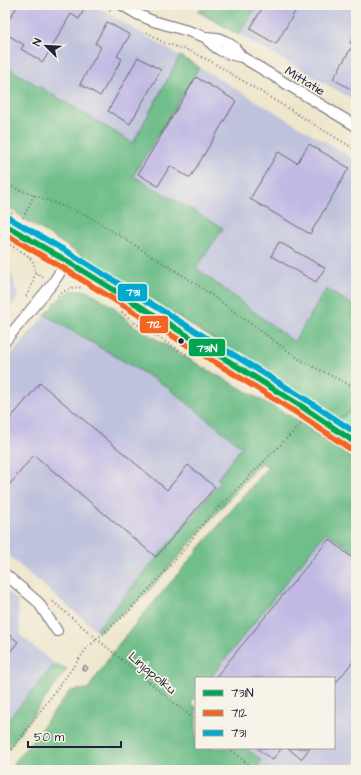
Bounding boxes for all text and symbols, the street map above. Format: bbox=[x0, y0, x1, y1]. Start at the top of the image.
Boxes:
north arrow bbox=[26, 26, 66, 66]
text: N bbox=[29, 36, 46, 48]
street label: Mittatie bbox=[281, 62, 329, 100]
line badge: 731 bbox=[117, 283, 148, 302]
text: 731 bbox=[125, 285, 140, 300]
line badge: 712 bbox=[139, 315, 169, 334]
text: 712 bbox=[146, 317, 162, 332]
unlabelled marker bbox=[176, 336, 186, 346]
line badge: 731N bbox=[188, 338, 226, 357]
text: 731N bbox=[196, 341, 217, 356]
street label: Linjapolku bbox=[124, 648, 180, 699]
legend bbox=[195, 677, 335, 749]
text: 731N bbox=[231, 685, 254, 702]
text: 712 bbox=[231, 705, 247, 722]
scale bar bbox=[28, 723, 121, 749]
text: 731 bbox=[231, 725, 246, 742]
text: 50 m bbox=[34, 729, 65, 746]

